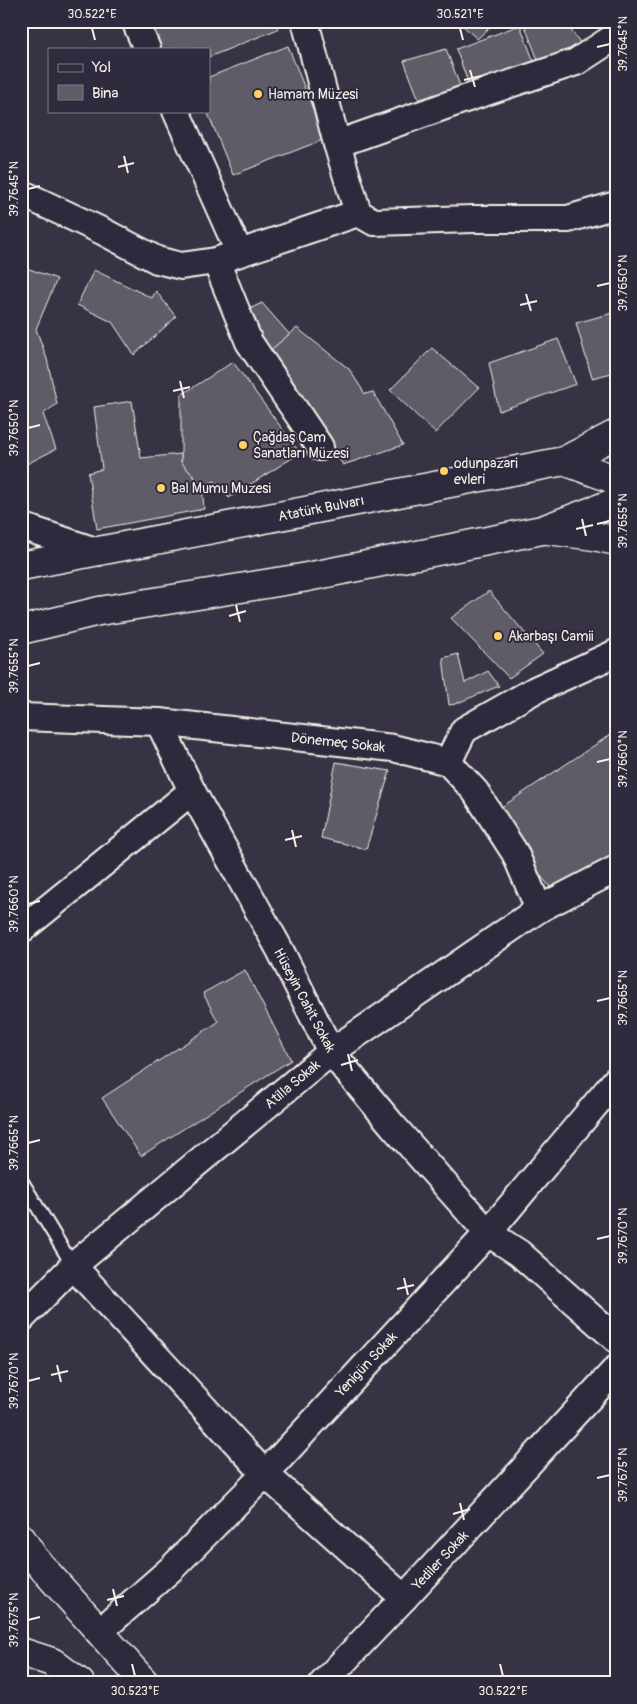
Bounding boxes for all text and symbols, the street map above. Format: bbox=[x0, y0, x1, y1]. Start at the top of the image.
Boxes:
text: 30.522°E bbox=[68, 7, 116, 22]
text: 30.521°E bbox=[437, 7, 483, 22]
text: 39.7645°N bbox=[616, 16, 631, 72]
legend bbox=[48, 48, 210, 112]
text: Yol bbox=[91, 58, 111, 77]
text: Bina bbox=[92, 84, 119, 103]
place label: Hamam Müzesi bbox=[268, 86, 359, 103]
marker: Hamam Müzesi bbox=[252, 88, 264, 100]
text: 39.7645°N bbox=[7, 161, 22, 217]
text: 39.7650°N bbox=[616, 255, 631, 311]
text: 39.7650°N bbox=[7, 400, 22, 456]
place label: Çağdaş Cam Sanatları Müzesi bbox=[253, 429, 349, 462]
marker: Çağdaş Cam Sanatları Müzesi bbox=[237, 439, 249, 451]
place label: odunpazari evleri bbox=[454, 455, 518, 488]
marker: odunpazari evleri bbox=[438, 465, 450, 477]
place label: Bal Mumu Muzesi bbox=[171, 480, 272, 497]
marker: Bal Mumu Muzesi bbox=[155, 482, 167, 494]
street label: Atatürk Bulvarı bbox=[277, 492, 366, 525]
text: 39.7655°N bbox=[616, 493, 631, 549]
place label: Akarbaşı Camii bbox=[508, 628, 594, 645]
marker: Akarbaşı Camii bbox=[492, 630, 504, 642]
text: 39.7655°N bbox=[7, 638, 22, 694]
street label: Dönemeç Sokak bbox=[290, 729, 386, 756]
text: 39.7660°N bbox=[616, 730, 631, 788]
text: 39.7660°N bbox=[7, 875, 22, 933]
street label: Hüseyin Cahit Sokak bbox=[270, 945, 339, 1055]
text: 39.7665°N bbox=[616, 970, 631, 1026]
street label: Atilla Sokak bbox=[261, 1056, 324, 1113]
text: 39.7665°N bbox=[7, 1115, 22, 1171]
text: 39.7670°N bbox=[616, 1208, 631, 1264]
street label: Yenigün Sokak bbox=[331, 1328, 401, 1401]
text: 39.7670°N bbox=[7, 1353, 22, 1409]
text: 39.7675°N bbox=[616, 1448, 631, 1502]
street label: Yediler Sokak bbox=[408, 1527, 472, 1594]
text: 39.7675°N bbox=[7, 1593, 22, 1647]
text: 30.523°E bbox=[111, 1684, 159, 1699]
text: 30.522°E bbox=[479, 1684, 527, 1699]

